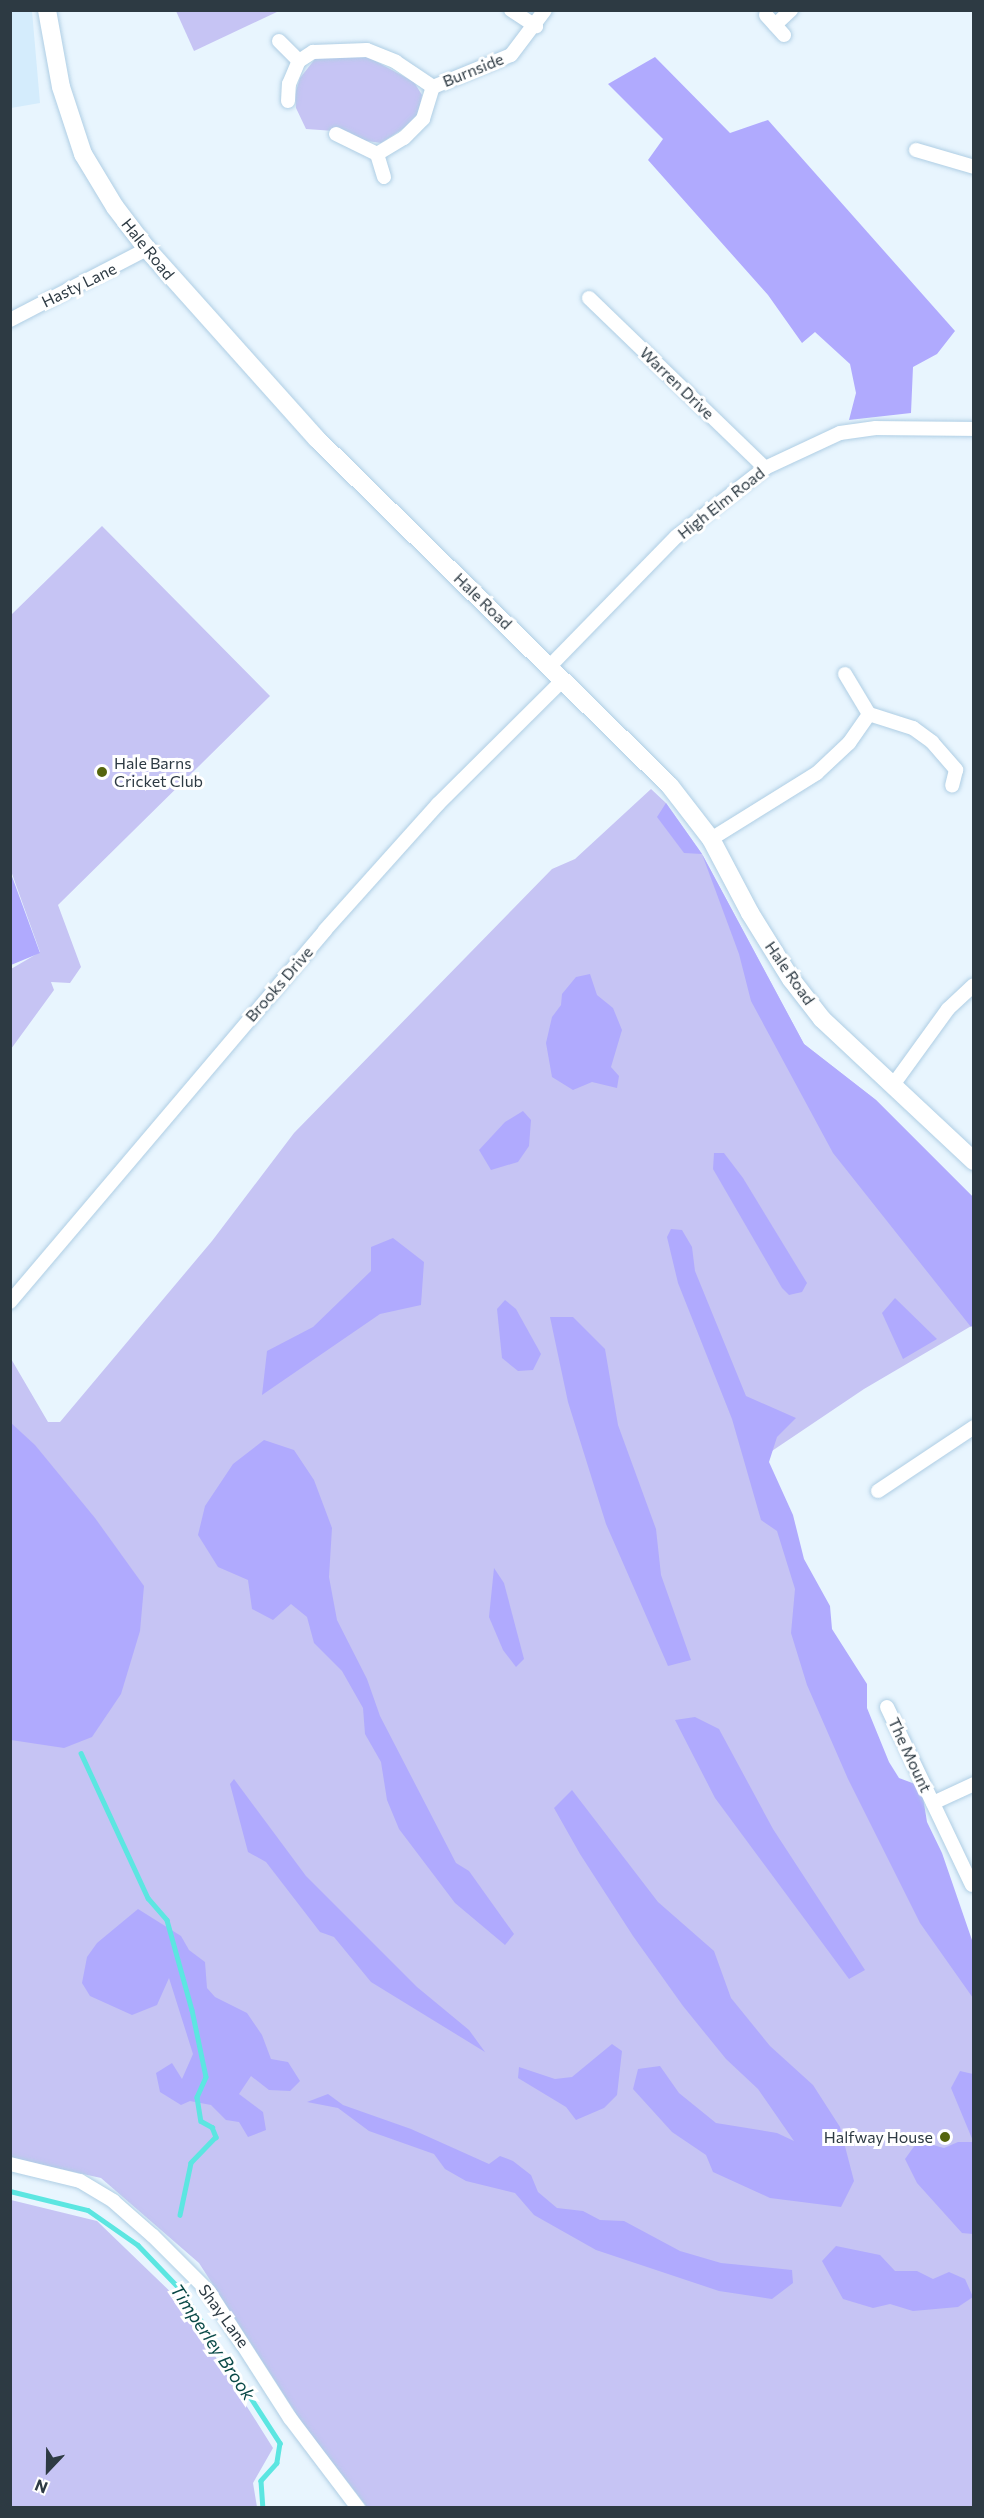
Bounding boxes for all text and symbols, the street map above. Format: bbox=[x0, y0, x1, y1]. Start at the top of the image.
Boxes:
street label: Burnside bbox=[440, 49, 506, 91]
street label: Hale Road bbox=[117, 214, 179, 284]
street label: Hasty Lane bbox=[39, 259, 119, 311]
street label: Warren Drive bbox=[636, 343, 718, 423]
street label: High Elm Road bbox=[674, 463, 768, 543]
street label: Hale Road bbox=[450, 569, 516, 633]
place label: Hale Barns Cricket Club bbox=[114, 753, 203, 791]
marker: Hale Barns Cricket Club bbox=[95, 765, 109, 779]
street label: Hale Road bbox=[761, 937, 819, 1009]
street label: Brooks Drive bbox=[241, 943, 317, 1025]
street label: The Mount bbox=[884, 1714, 936, 1796]
place label: Halfway House bbox=[824, 2127, 933, 2147]
marker: Halfway House bbox=[938, 2130, 952, 2144]
water label: Timperley Brook bbox=[166, 2280, 260, 2404]
street label: Shay Lane bbox=[195, 2281, 253, 2351]
north arrow bbox=[18, 2440, 78, 2500]
text: N bbox=[32, 2476, 50, 2498]

